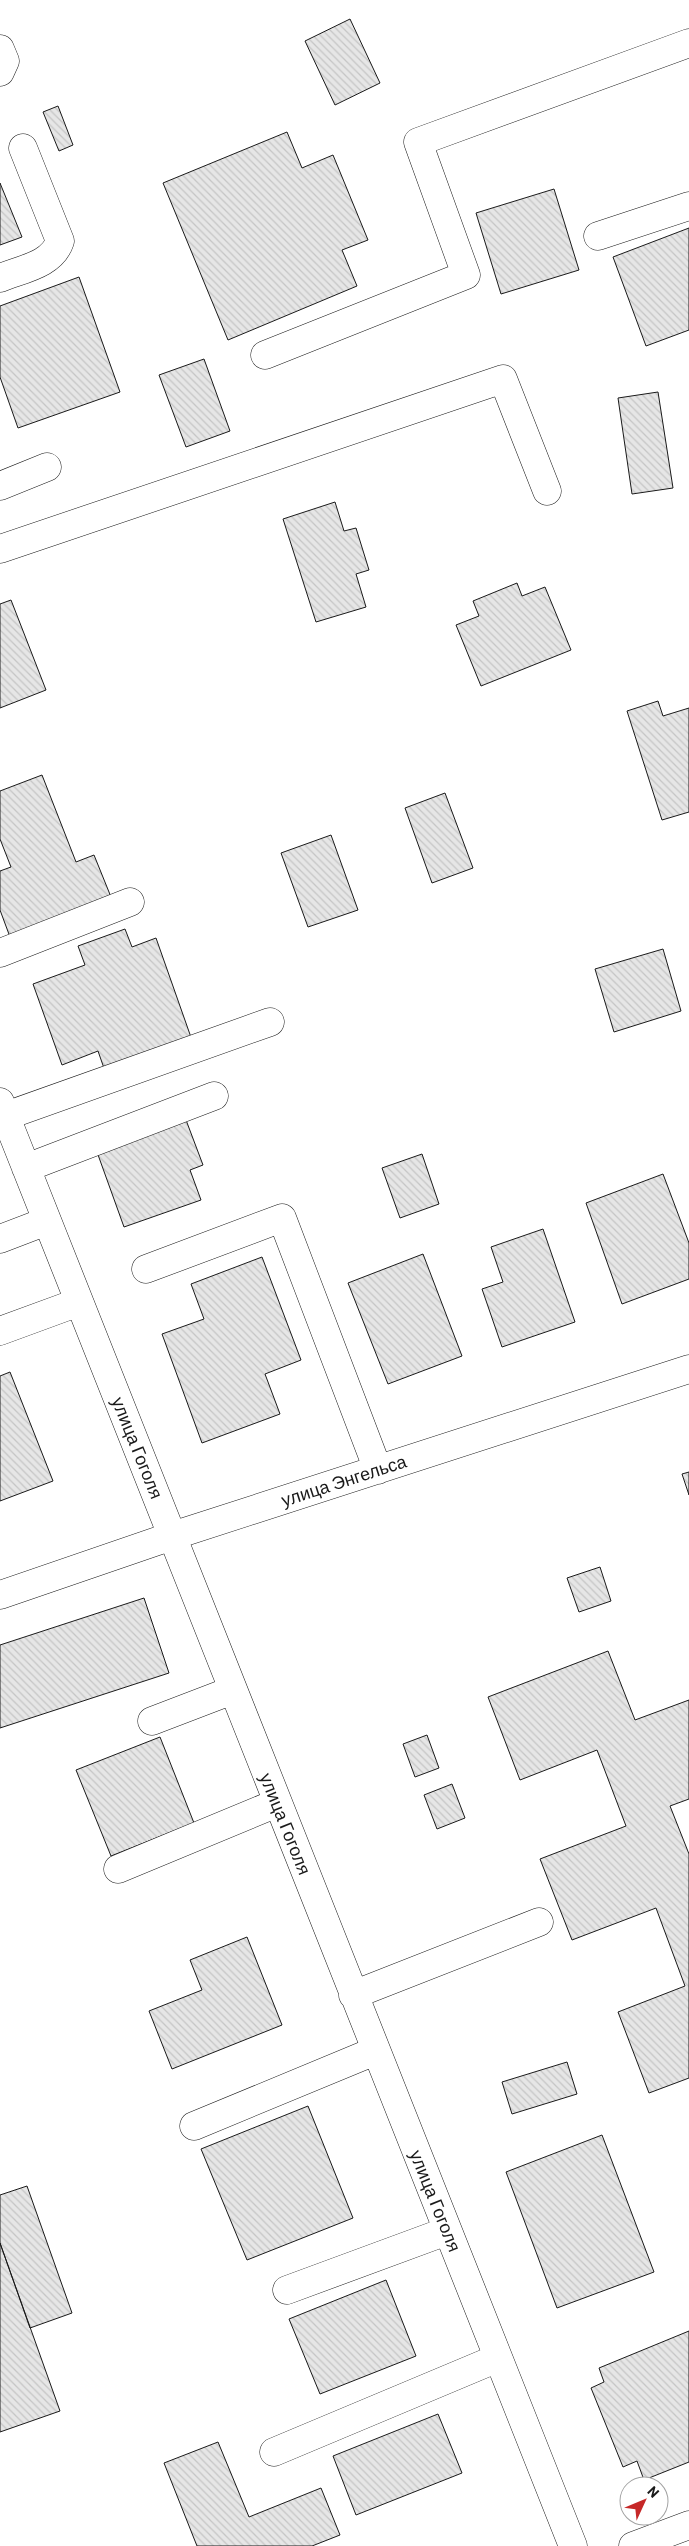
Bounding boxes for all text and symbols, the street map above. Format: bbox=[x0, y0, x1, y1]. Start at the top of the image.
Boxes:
street label: улица Гоголя bbox=[108, 1394, 168, 1502]
street label: улица Энгельса bbox=[278, 1449, 410, 1511]
street label: улица Гоголя bbox=[256, 1770, 316, 1878]
street label: улица Гоголя bbox=[406, 2147, 466, 2255]
north arrow bbox=[619, 2476, 669, 2526]
text: N bbox=[644, 2482, 663, 2501]

